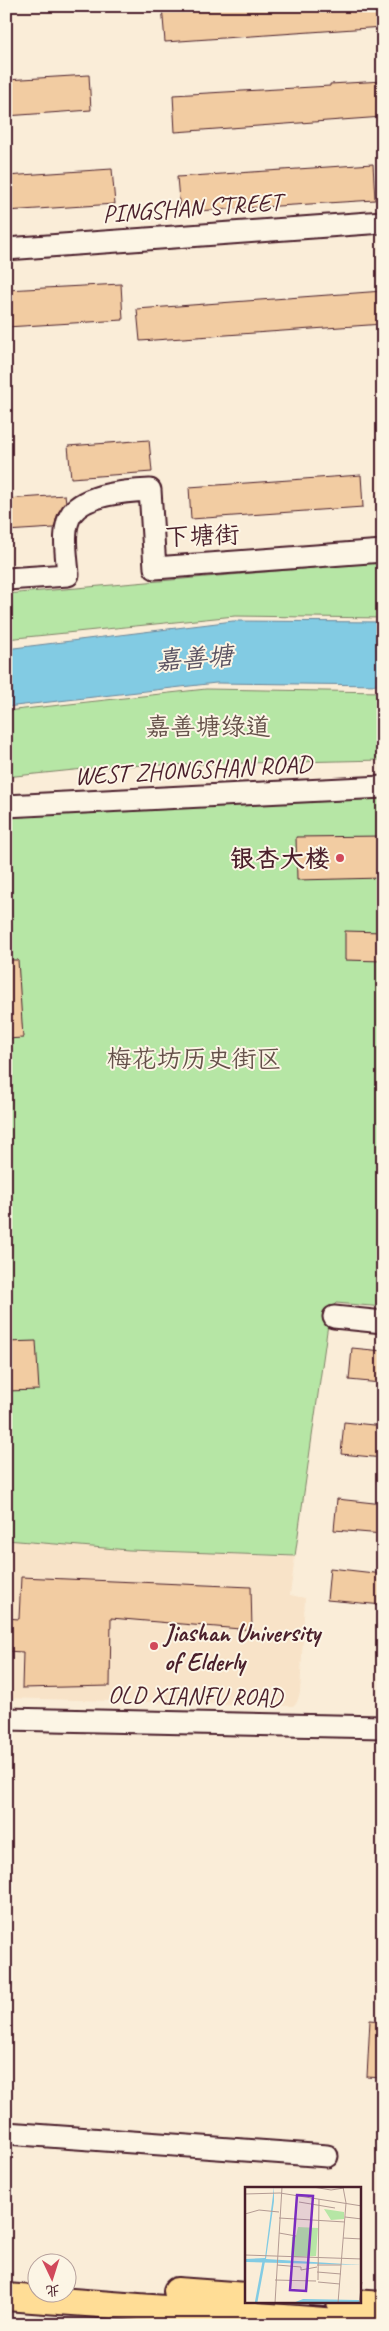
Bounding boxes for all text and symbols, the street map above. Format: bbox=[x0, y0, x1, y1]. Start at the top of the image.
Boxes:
street label: PINGSHAN STREET bbox=[101, 185, 288, 230]
street label: 下塘街 bbox=[164, 519, 240, 553]
water label: 嘉善塘 bbox=[154, 639, 237, 678]
park label: 嘉善塘绿道 bbox=[145, 711, 271, 743]
street label: WEST ZHONGSHAN ROAD bbox=[74, 748, 315, 792]
place label: 银杏大楼 bbox=[230, 843, 330, 875]
marker: 银杏大楼 bbox=[334, 852, 346, 864]
park label: 梅花坊历史街区 bbox=[106, 1043, 282, 1075]
place label: Jiashan University of Elderly bbox=[162, 1617, 323, 1678]
marker: Jiashan University of Elderly bbox=[148, 1640, 160, 1652]
street label: OLD XIANFU ROAD bbox=[108, 1678, 285, 1714]
inset map bbox=[245, 2187, 362, 2304]
north arrow bbox=[28, 2254, 78, 2304]
text: 北 bbox=[45, 2282, 60, 2299]

